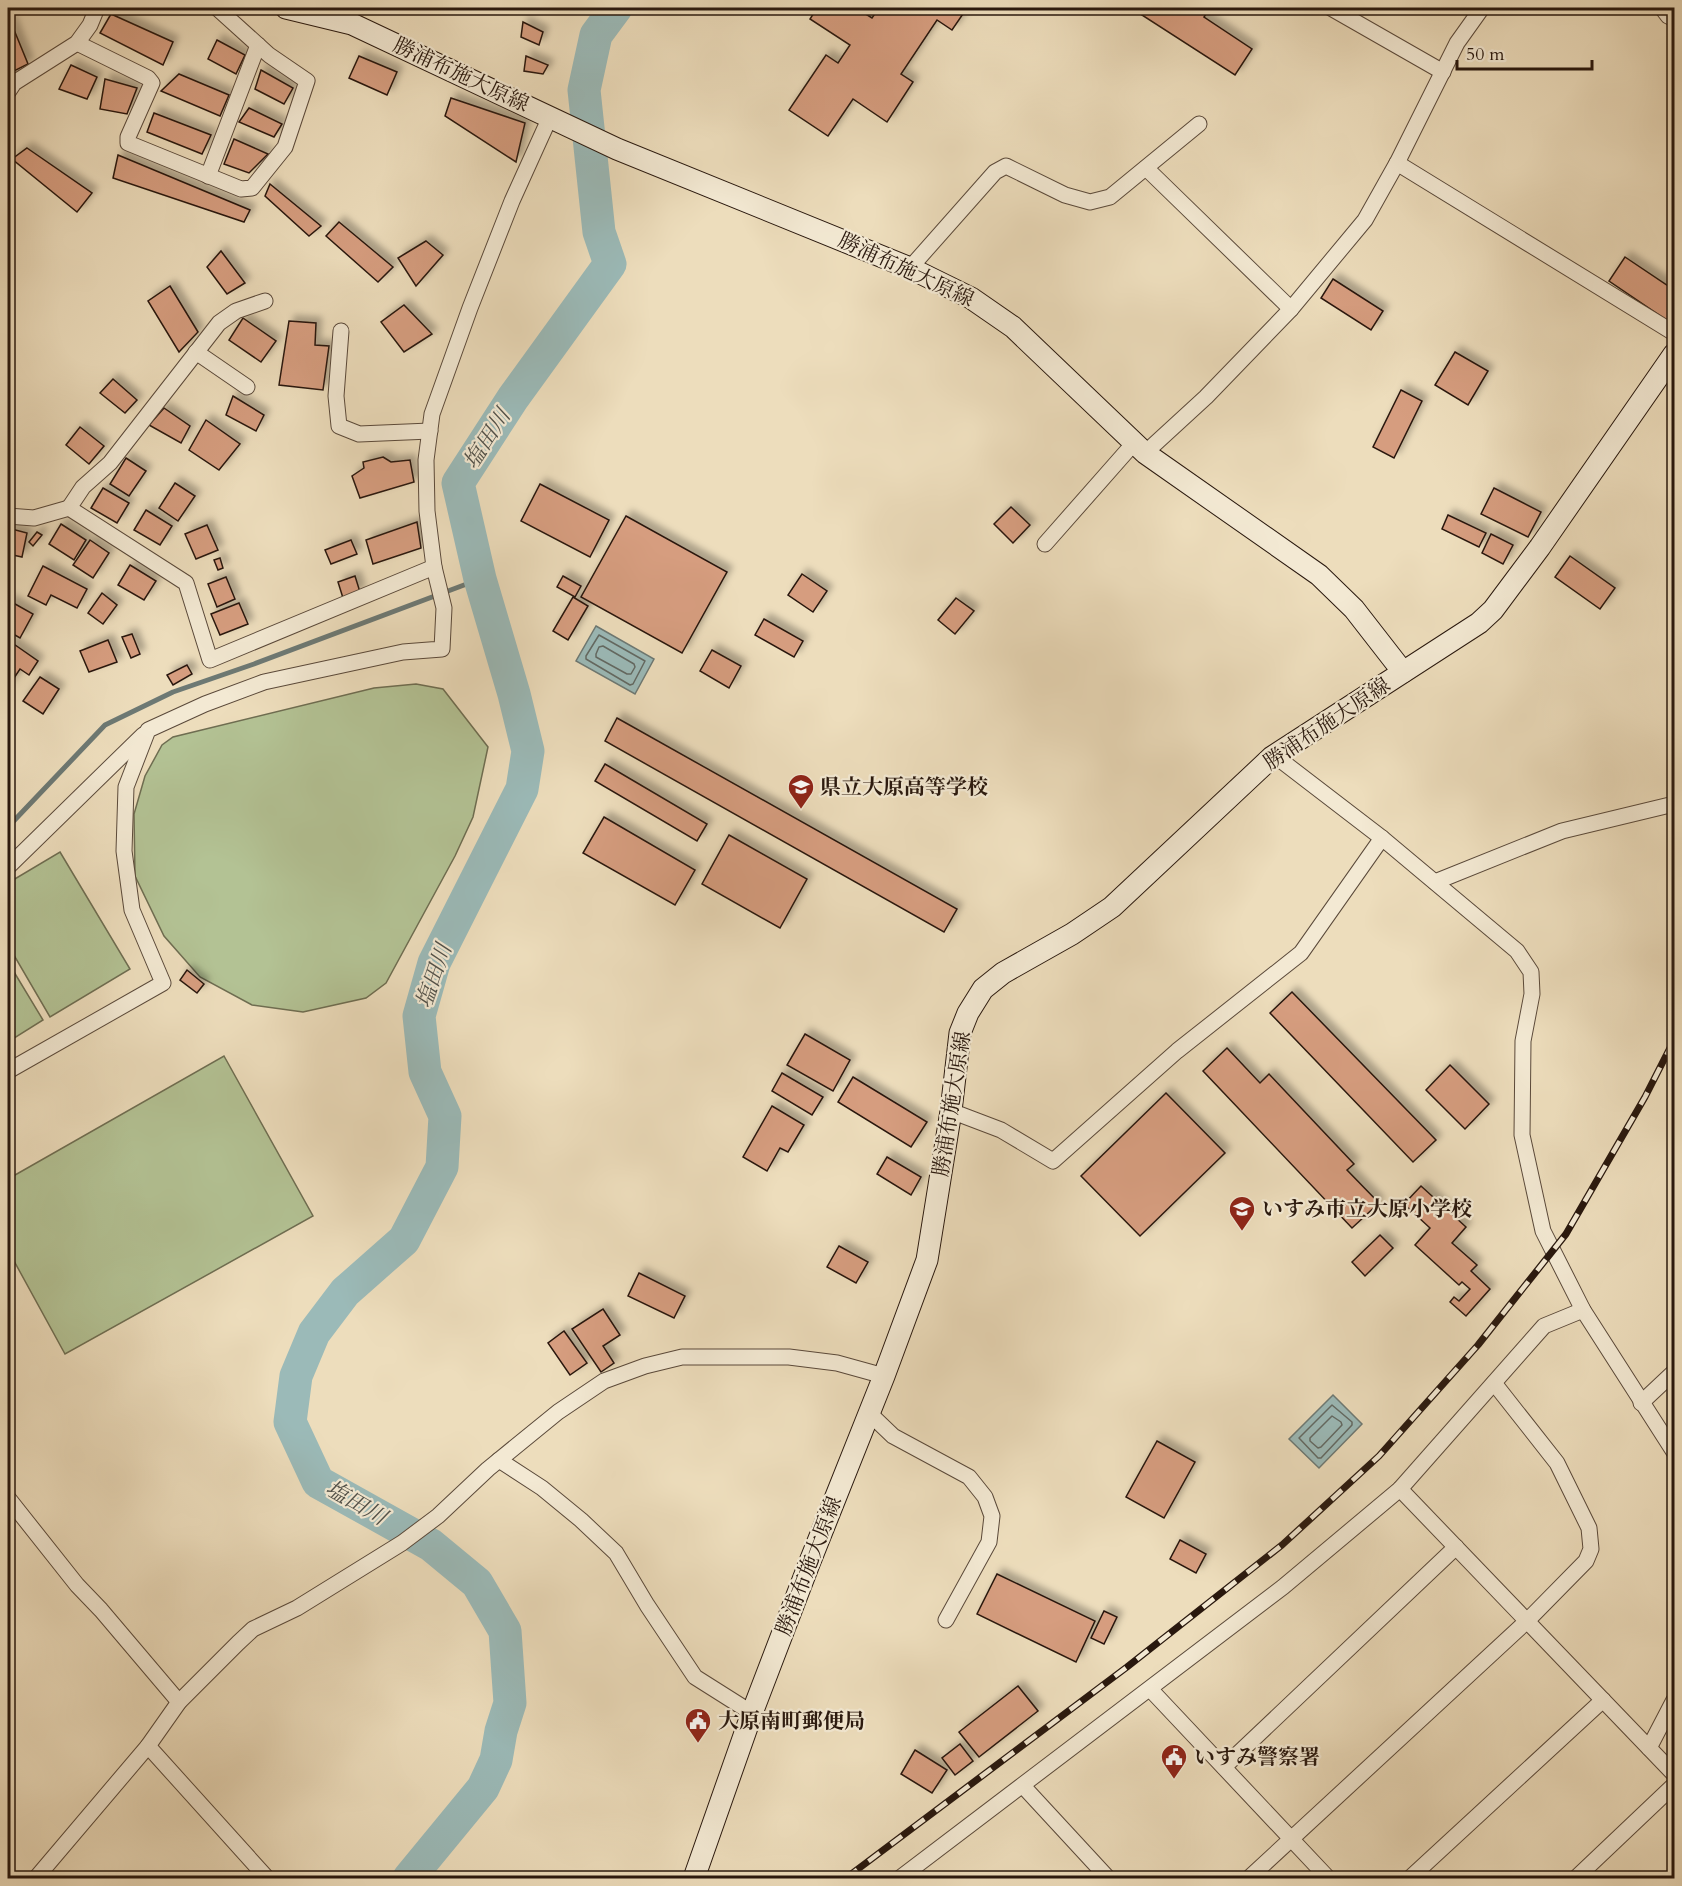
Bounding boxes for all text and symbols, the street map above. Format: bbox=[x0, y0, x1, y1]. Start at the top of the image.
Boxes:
street label: 勝浦布施大原線 bbox=[388, 31, 534, 119]
scale bar bbox=[1457, 33, 1592, 71]
text: 50 m bbox=[1466, 42, 1505, 67]
street label: 勝浦布施大原線 bbox=[833, 226, 979, 314]
water label: 塩田川 bbox=[456, 401, 519, 475]
street label: 勝浦布施大原線 bbox=[1258, 671, 1396, 777]
school or university icon: 県立大原高等学校 bbox=[786, 772, 816, 810]
place label: 県立大原高等学校 bbox=[820, 773, 988, 802]
water label: 塩田川 bbox=[409, 938, 460, 1012]
street label: 勝浦布施大原線 bbox=[926, 1029, 978, 1179]
school or university icon: いすみ市立大原小学校 bbox=[1227, 1194, 1257, 1232]
place label: いすみ市立大原小学校 bbox=[1262, 1195, 1472, 1224]
water label: 塩田川 bbox=[320, 1474, 394, 1533]
street label: 勝浦布施大原線 bbox=[769, 1492, 849, 1640]
public building icon: 大原南町郵便局 bbox=[683, 1706, 713, 1744]
place label: 大原南町郵便局 bbox=[718, 1707, 865, 1736]
public building icon: いすみ警察署 bbox=[1159, 1742, 1189, 1780]
place label: いすみ警察署 bbox=[1194, 1743, 1320, 1772]

